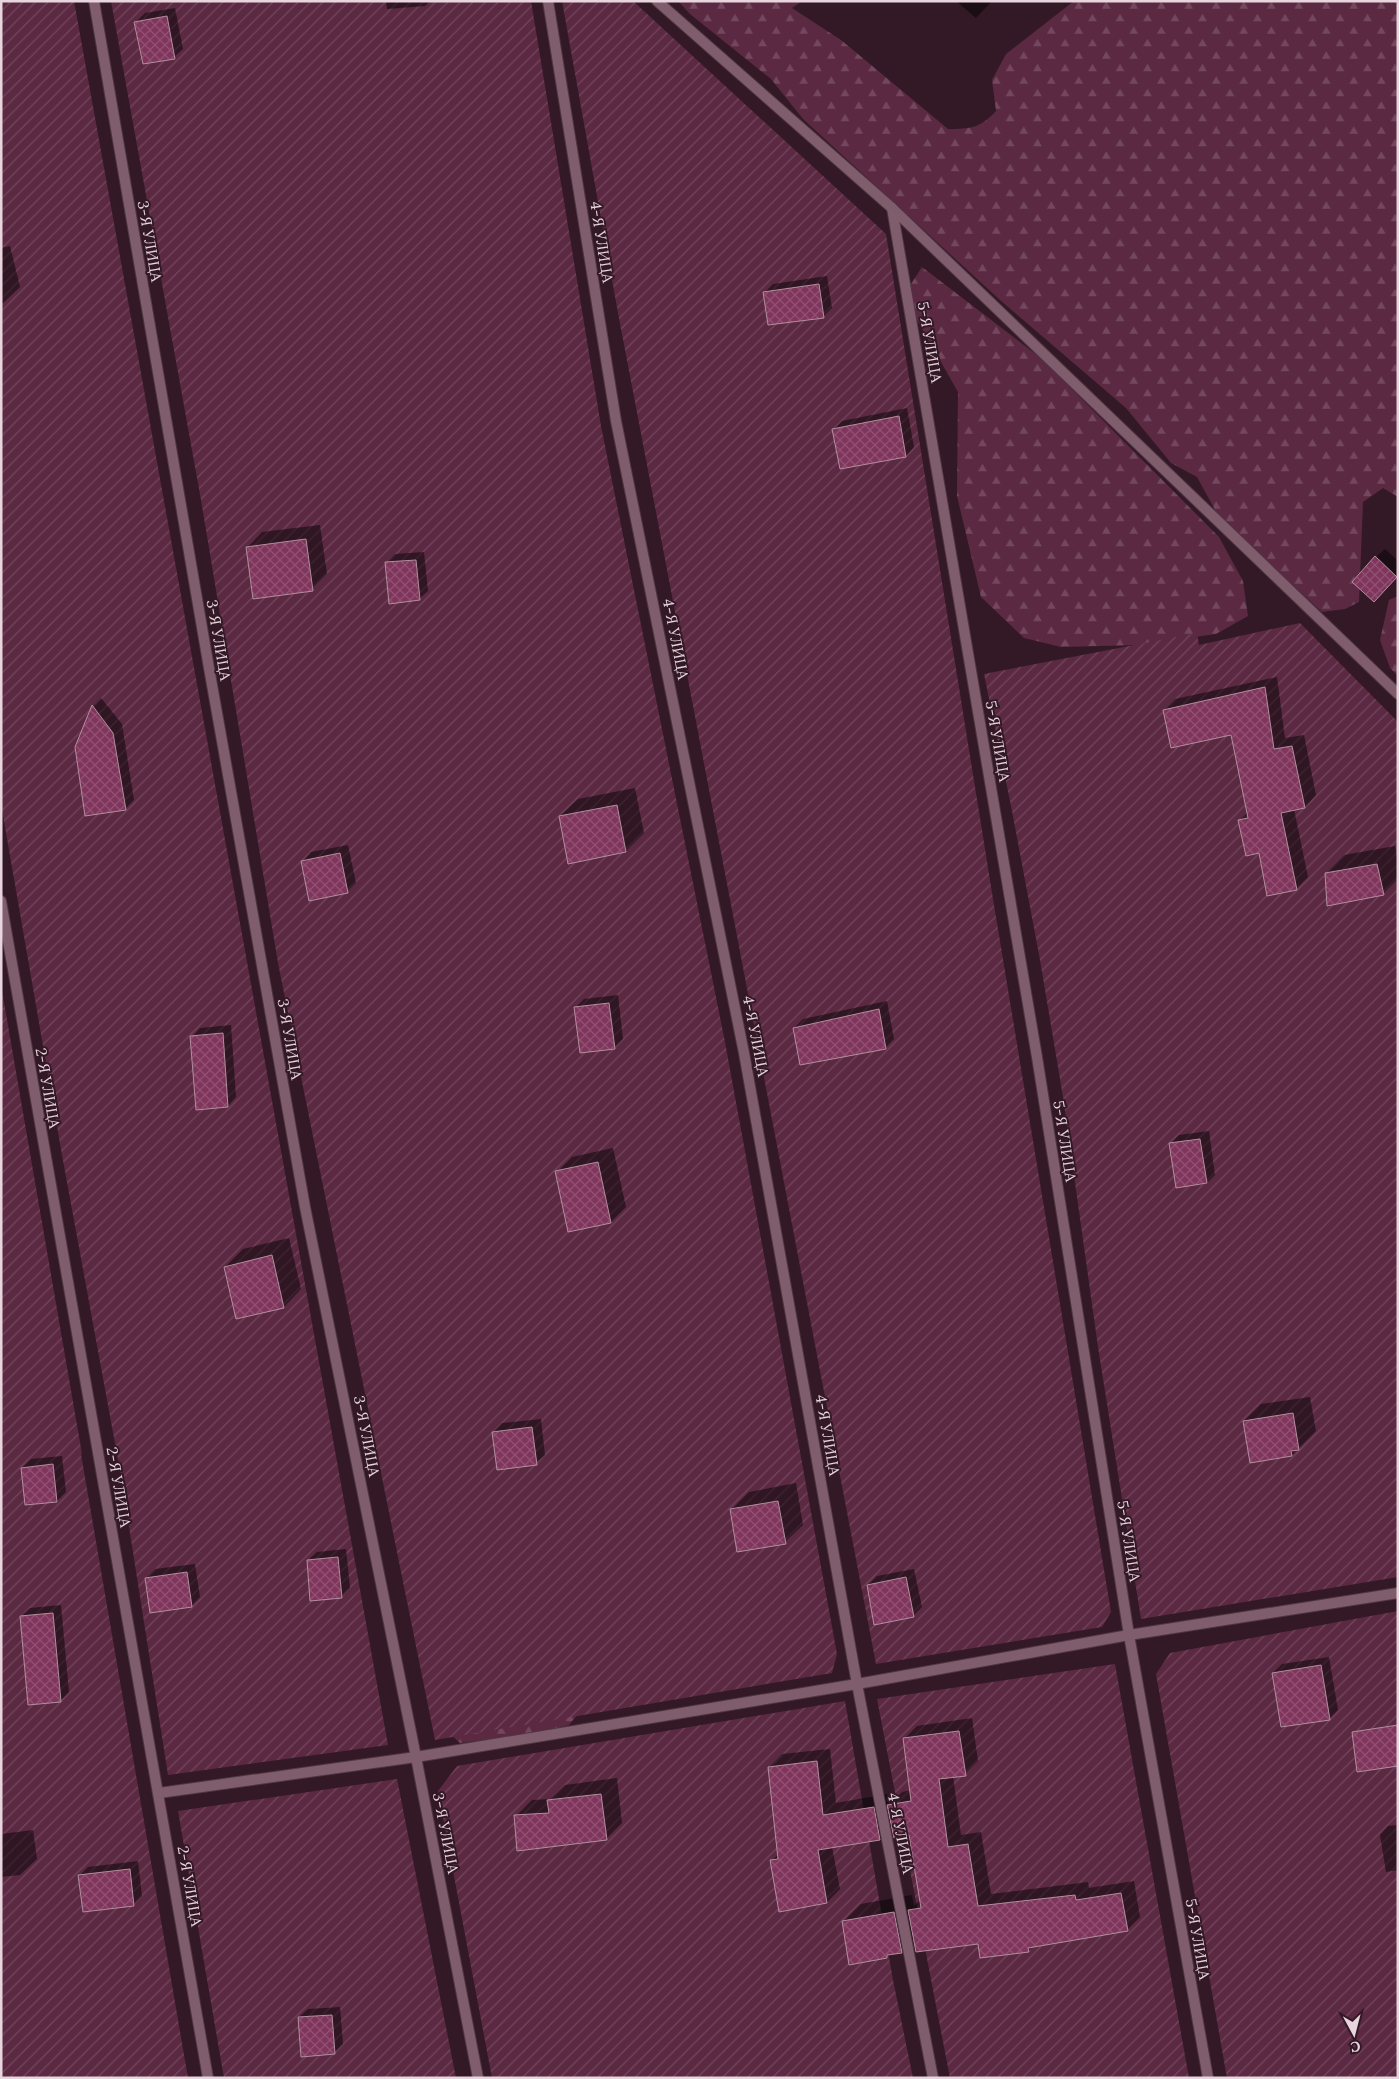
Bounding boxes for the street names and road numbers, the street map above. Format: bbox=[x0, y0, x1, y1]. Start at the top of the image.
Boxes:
street label: 3-Я УЛИЦА bbox=[134, 199, 167, 284]
street label: 4-Я УЛИЦА bbox=[586, 200, 618, 284]
street label: 5-Я УЛИЦА bbox=[914, 300, 947, 384]
street label: 4-Я УЛИЦА bbox=[659, 597, 693, 681]
street label: 3-Я УЛИЦА bbox=[203, 598, 236, 683]
street label: 5-Я УЛИЦА bbox=[982, 699, 1015, 783]
street label: 4-Я УЛИЦА bbox=[739, 994, 773, 1078]
street label: 3-Я УЛИЦА bbox=[274, 997, 307, 1082]
street label: 2-Я УЛИЦА bbox=[32, 1046, 65, 1130]
street label: 5-Я УЛИЦА bbox=[1049, 1099, 1081, 1183]
street label: 4-Я УЛИЦА bbox=[812, 1393, 845, 1477]
street label: 3-Я УЛИЦА bbox=[350, 1394, 384, 1479]
street label: 2-Я УЛИЦА bbox=[103, 1445, 136, 1529]
street label: 5-Я УЛИЦА bbox=[1113, 1499, 1145, 1583]
street label: 3-Я УЛИЦА bbox=[429, 1791, 463, 1876]
street label: 4-Я УЛИЦА bbox=[884, 1791, 918, 1875]
street label: 2-Я УЛИЦА bbox=[174, 1844, 207, 1928]
street label: 5-Я УЛИЦА bbox=[1182, 1897, 1215, 1981]

